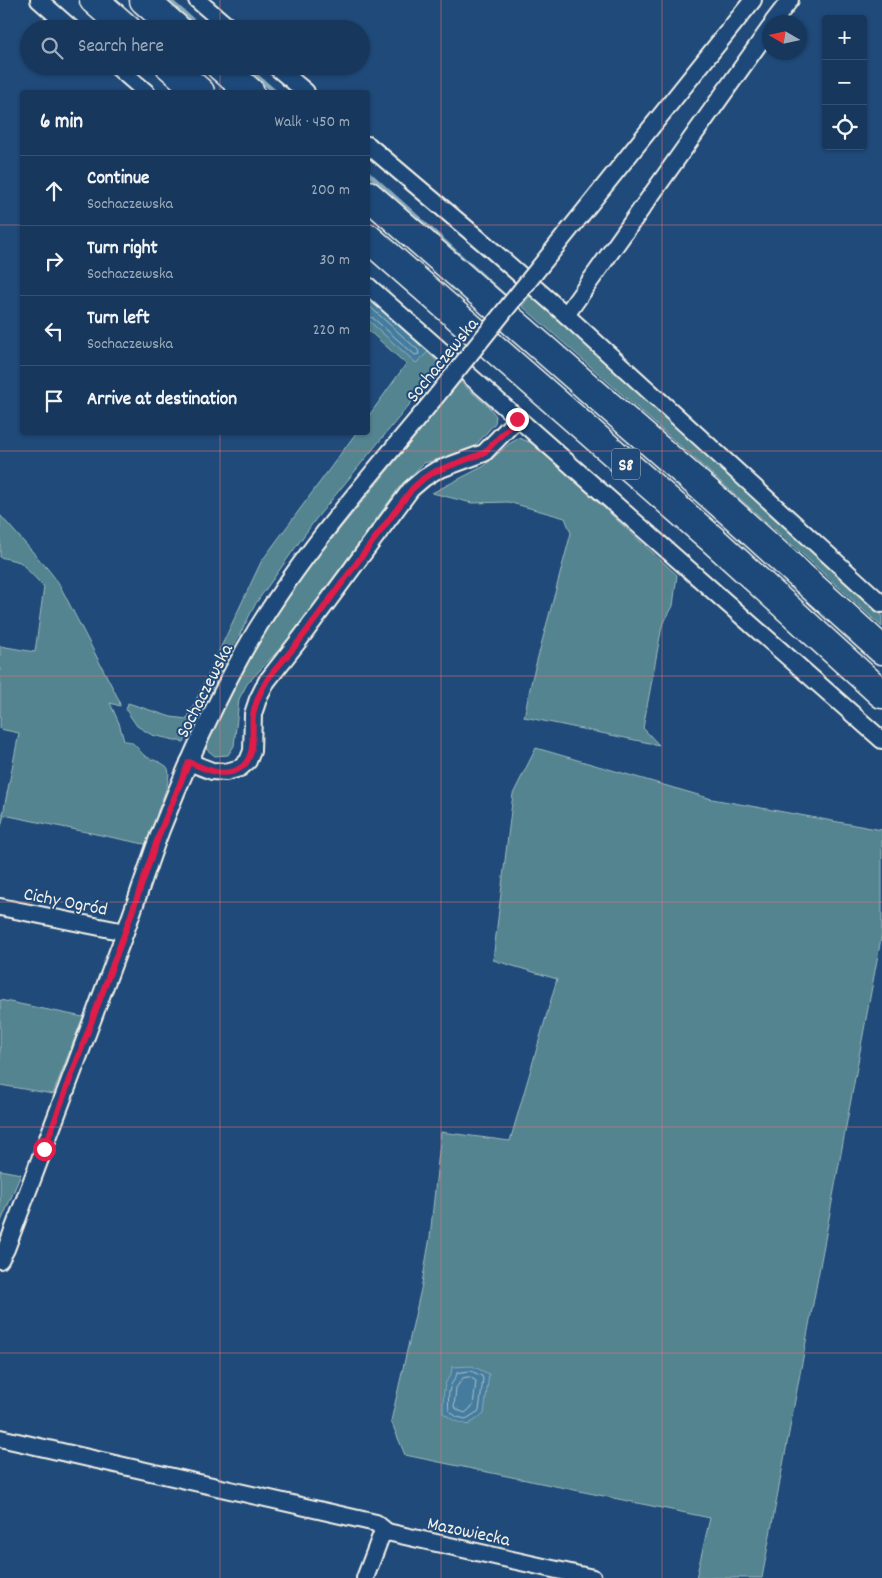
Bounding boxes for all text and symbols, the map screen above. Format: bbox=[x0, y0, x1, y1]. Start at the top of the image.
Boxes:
north arrow bbox=[762, 15, 807, 60]
map controls bbox=[822, 15, 867, 150]
button: + bbox=[822, 15, 867, 60]
search box bbox=[20, 20, 370, 75]
icon: search bbox=[38, 34, 66, 62]
text: Search here bbox=[78, 34, 164, 61]
button: − bbox=[822, 60, 867, 105]
button: locate bbox=[822, 105, 867, 150]
text: 6 min bbox=[40, 108, 83, 138]
text: Walk · 450 m bbox=[275, 111, 350, 134]
text: Continue bbox=[87, 166, 149, 193]
icon: ahead bbox=[40, 177, 68, 205]
text: 200 m bbox=[311, 179, 350, 202]
text: Sochaczewska bbox=[87, 193, 173, 216]
text: Turn right bbox=[87, 236, 158, 263]
icon: right bbox=[40, 247, 68, 275]
text: 30 m bbox=[320, 249, 350, 272]
text: Sochaczewska bbox=[87, 263, 173, 286]
text: Turn left bbox=[87, 306, 150, 333]
street label: Sochaczewska bbox=[401, 312, 487, 409]
icon: left bbox=[40, 317, 68, 345]
text: 220 m bbox=[313, 319, 350, 342]
text: Sochaczewska bbox=[87, 333, 173, 356]
icon: arrive bbox=[40, 387, 68, 415]
text: Arrive at destination bbox=[87, 387, 237, 414]
route end bbox=[506, 408, 529, 431]
road number: S8 bbox=[612, 448, 640, 479]
street label: Sochaczewska bbox=[171, 639, 242, 743]
street label: Cichy Ogród bbox=[21, 882, 110, 925]
route start bbox=[33, 1138, 56, 1161]
street label: Mazowiecka bbox=[424, 1511, 513, 1556]

